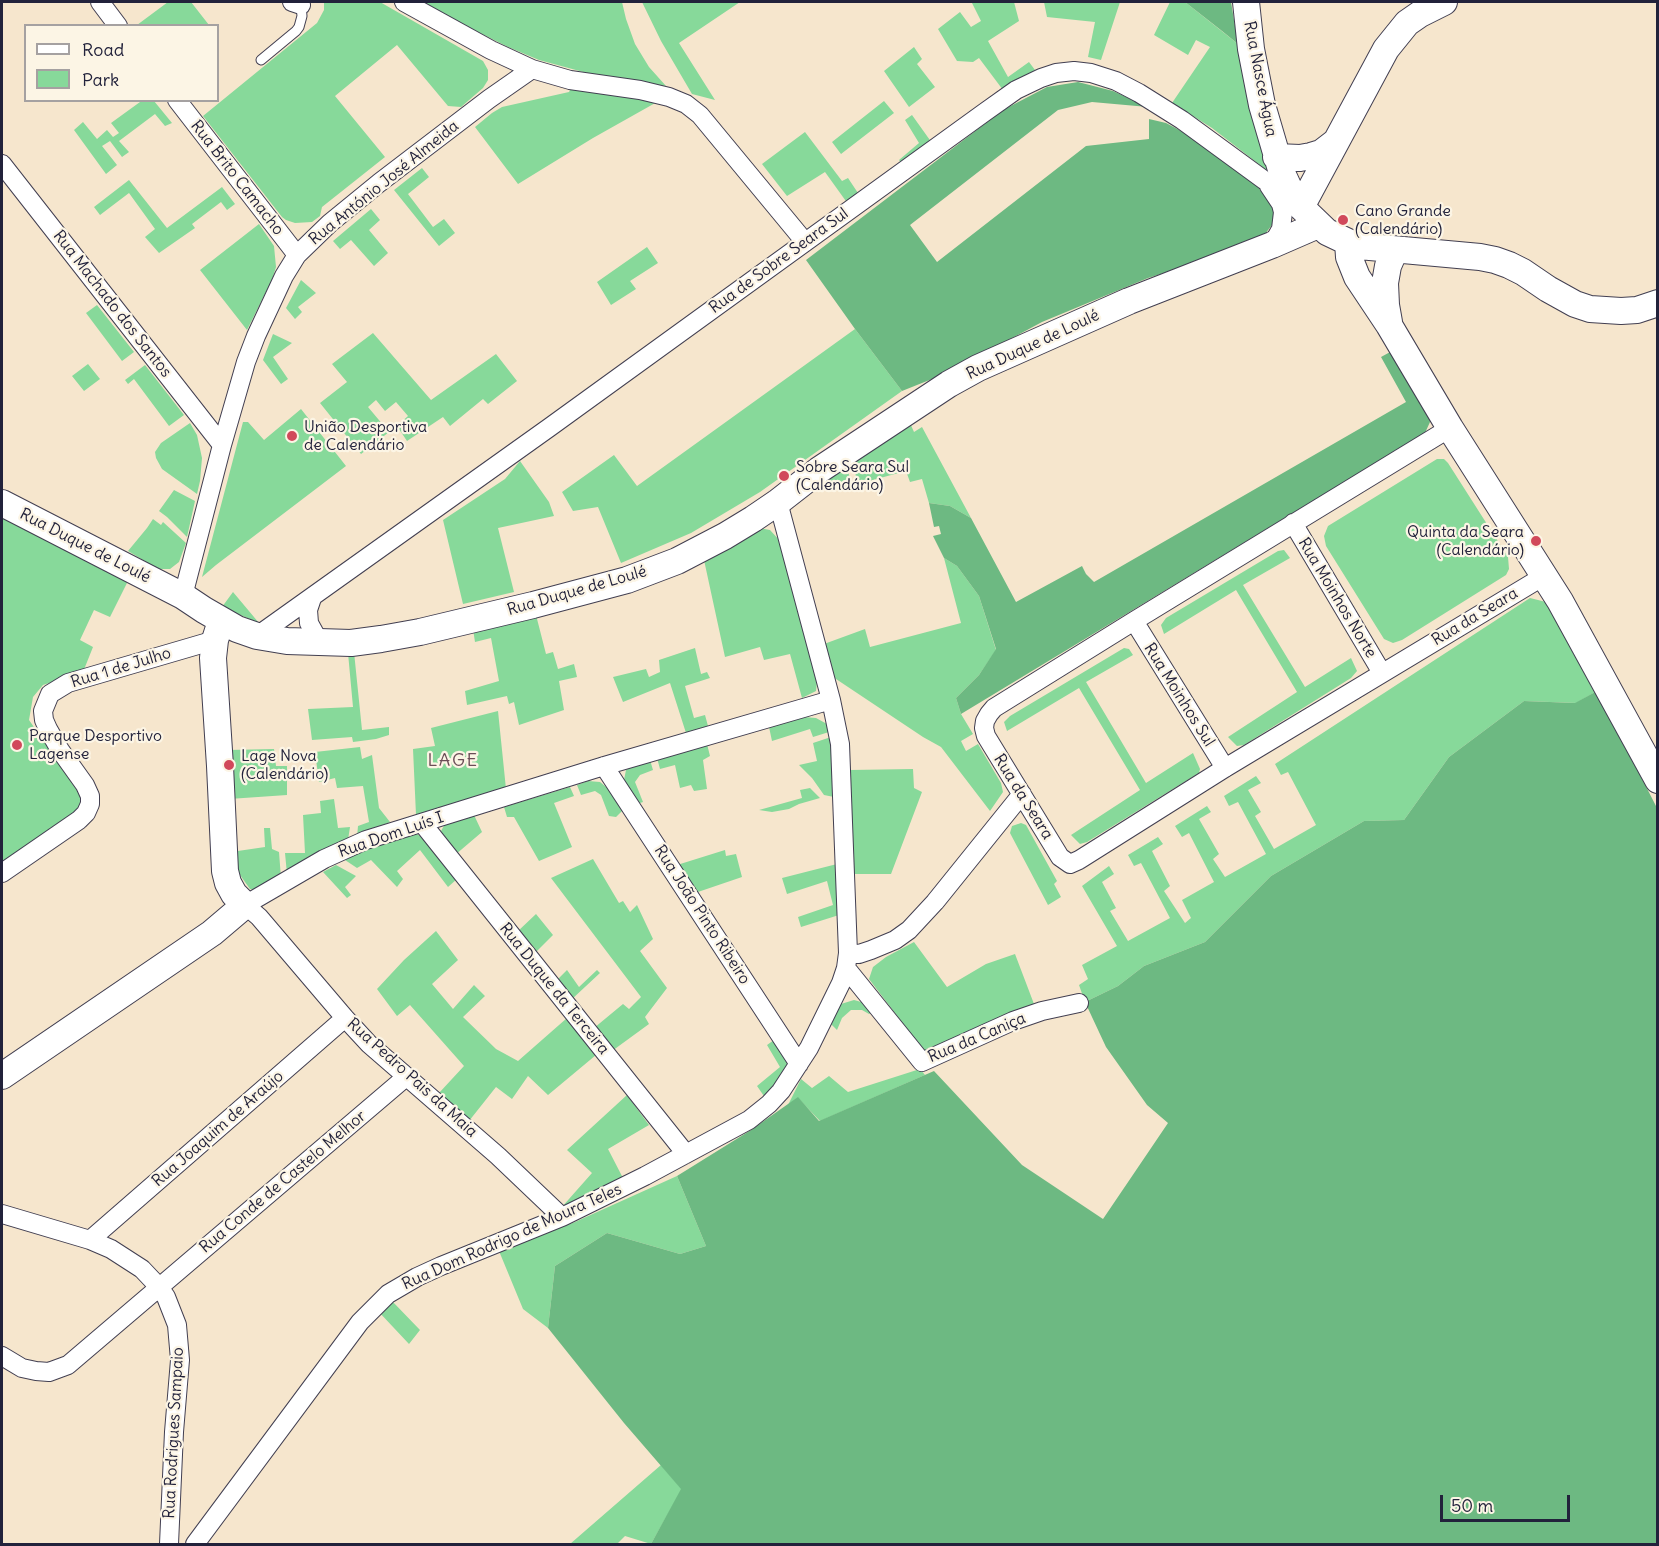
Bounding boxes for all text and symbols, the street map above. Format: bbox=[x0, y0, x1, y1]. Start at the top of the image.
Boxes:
street label: Rua Nasce Água bbox=[1239, 19, 1281, 139]
legend bbox=[24, 24, 219, 102]
text: Road bbox=[82, 38, 124, 61]
text: Park bbox=[82, 68, 119, 91]
street label: Rua Brito Camacho bbox=[186, 117, 288, 239]
street label: Rua António José Almeida bbox=[305, 117, 463, 249]
place label: Cano Grande (Calendário) bbox=[1355, 201, 1451, 239]
street label: Rua de Sobre Seara Sul bbox=[706, 204, 852, 318]
marker: Cano Grande (Calendário) bbox=[1336, 213, 1350, 227]
street label: Rua Machado dos Santos bbox=[49, 227, 175, 381]
street label: Rua Duque de Loulé bbox=[964, 306, 1102, 384]
place label: União Desportiva de Calendário bbox=[304, 417, 427, 455]
marker: União Desportiva de Calendário bbox=[285, 429, 299, 443]
place label: Sobre Seara Sul (Calendário) bbox=[796, 457, 909, 495]
marker: Sobre Seara Sul (Calendário) bbox=[777, 469, 791, 483]
street label: Rua Duque de Loulé bbox=[16, 505, 154, 587]
place label: Quinta da Seara (Calendário) bbox=[1407, 522, 1524, 560]
marker: Quinta da Seara (Calendário) bbox=[1529, 534, 1543, 548]
street label: Rua Moinhos Norte bbox=[1294, 535, 1380, 661]
street label: Rua Duque de Loulé bbox=[505, 562, 649, 620]
street label: Rua da Seara bbox=[1429, 584, 1521, 650]
street label: Rua Moinhos Sul bbox=[1140, 640, 1218, 750]
street label: Rua 1 de Julho bbox=[69, 644, 173, 692]
place label: Parque Desportivo Lagense bbox=[29, 726, 162, 764]
marker: Parque Desportivo Lagense bbox=[10, 738, 24, 752]
place label: Lage Nova (Calendário) bbox=[241, 746, 328, 784]
district label: LAGE bbox=[428, 750, 478, 772]
street label: Rua da Seara bbox=[989, 751, 1057, 843]
marker: Lage Nova (Calendário) bbox=[222, 758, 236, 772]
street label: Rua Dom Luís I bbox=[336, 808, 446, 862]
street label: Rua João Pinto Ribeiro bbox=[650, 842, 754, 988]
street label: Rua Duque da Terceira bbox=[495, 919, 613, 1059]
street label: Rua da Caniça bbox=[925, 1009, 1029, 1067]
street label: Rua Pedro Pais da Maia bbox=[343, 1014, 481, 1142]
street label: Rua Joaquim de Araújo bbox=[149, 1067, 287, 1191]
street label: Rua Conde de Castelo Melhor bbox=[196, 1107, 370, 1257]
street label: Rua Dom Rodrigo de Moura Teles bbox=[399, 1180, 625, 1294]
street label: Rua Rodrigues Sampaio bbox=[160, 1347, 188, 1519]
scale bar bbox=[1443, 1483, 1574, 1521]
text: 50 m bbox=[1451, 1494, 1493, 1517]

